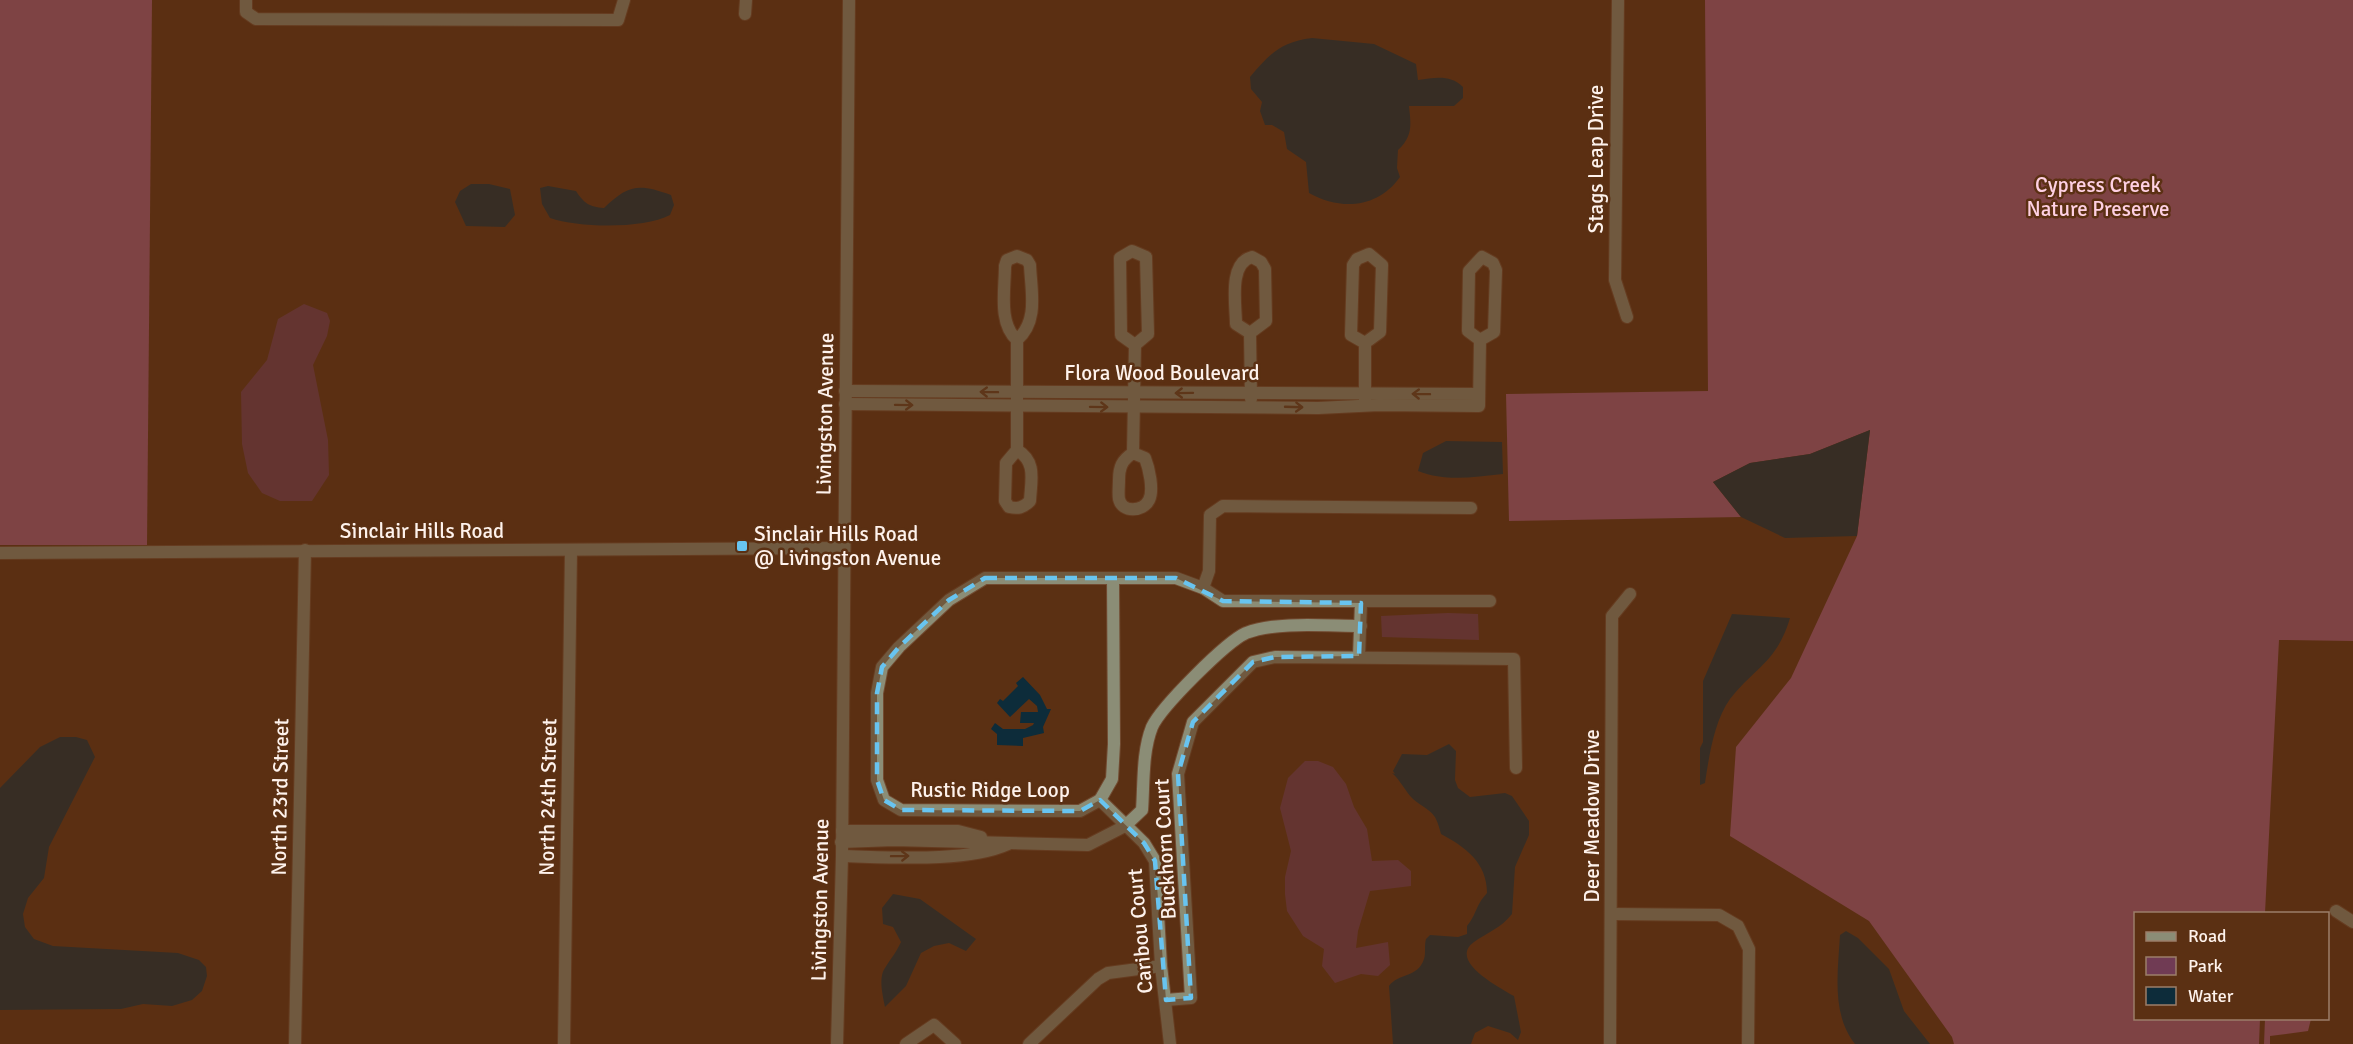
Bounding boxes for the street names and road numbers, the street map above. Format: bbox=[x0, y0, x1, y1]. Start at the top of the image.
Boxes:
street label: Stags Leap Drive bbox=[1583, 85, 1609, 233]
street label: Livingston Avenue bbox=[811, 332, 839, 496]
street label: Flora Wood Boulevard bbox=[1064, 360, 1260, 386]
street label: Sinclair Hills Road bbox=[340, 518, 504, 544]
street label: North 23rd Street bbox=[266, 718, 294, 876]
street label: North 24th Street bbox=[534, 718, 562, 876]
street label: Deer Meadow Drive bbox=[1579, 729, 1605, 903]
street label: Rustic Ridge Loop bbox=[910, 777, 1070, 803]
street label: Buckhorn Court bbox=[1148, 778, 1182, 920]
street label: Livingston Avenue bbox=[806, 818, 834, 982]
street label: Caribou Court bbox=[1122, 867, 1158, 995]

